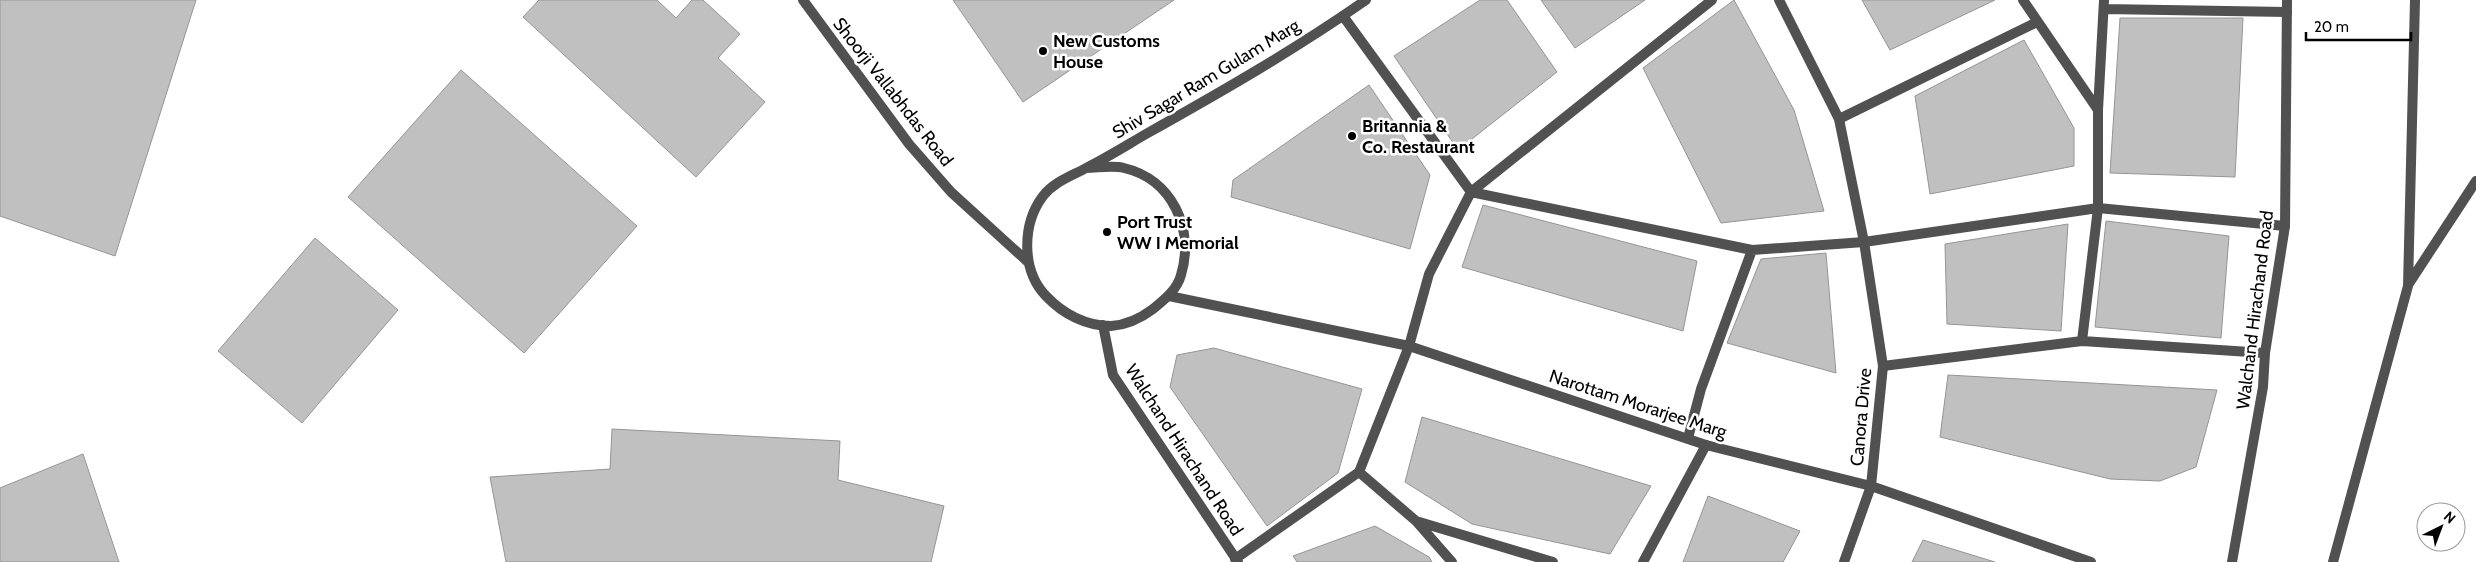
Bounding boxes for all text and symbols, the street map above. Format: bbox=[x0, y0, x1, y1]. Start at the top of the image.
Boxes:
scale bar bbox=[2306, 10, 2411, 42]
street label: Shoorji Vallabhdas Road bbox=[828, 13, 958, 171]
street label: Shiv Sagar Ram Gulam Marg bbox=[1108, 14, 1304, 144]
text: 20 m bbox=[2314, 18, 2349, 36]
place label: New Customs House bbox=[1053, 30, 1160, 73]
marker: New Customs House bbox=[1037, 45, 1049, 57]
place label: Britannia & Co. Restaurant bbox=[1362, 115, 1475, 158]
marker: Britannia & Co. Restaurant bbox=[1346, 130, 1358, 142]
street label: Walchand Hirachand Road bbox=[2232, 209, 2278, 411]
place label: Port Trust WW I Memorial bbox=[1117, 211, 1239, 254]
marker: Port Trust WW I Memorial bbox=[1101, 226, 1113, 238]
street label: Walchand Hirachand Road bbox=[1120, 360, 1248, 540]
street label: Narottam Morarjee Marg bbox=[1547, 365, 1730, 443]
street label: Canora Drive bbox=[1846, 367, 1876, 467]
north arrow bbox=[2416, 502, 2466, 552]
text: N bbox=[2440, 507, 2459, 527]

